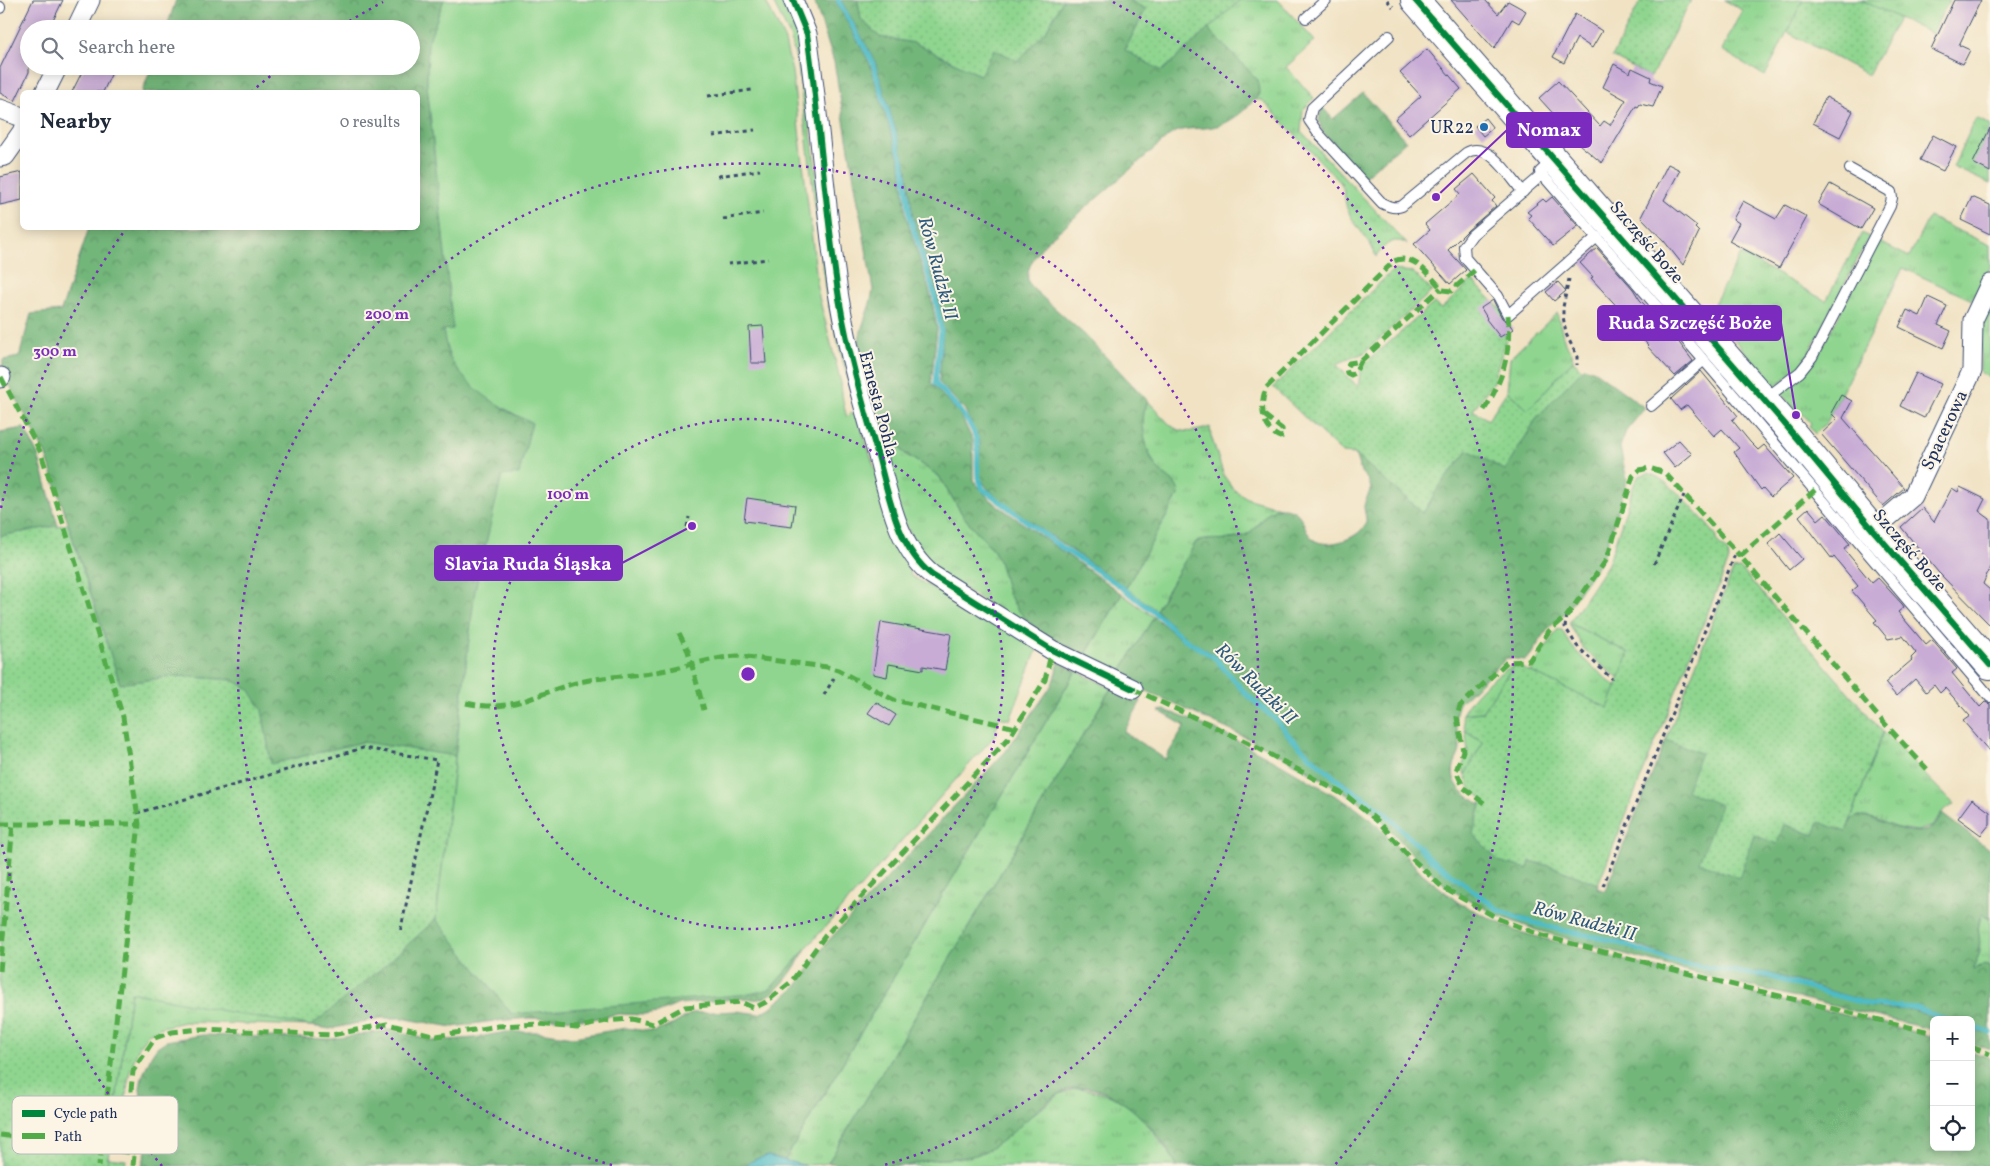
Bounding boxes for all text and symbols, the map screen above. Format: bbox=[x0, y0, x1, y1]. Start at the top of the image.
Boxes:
search box bbox=[20, 20, 420, 75]
icon: search bbox=[38, 34, 66, 62]
text: Search here bbox=[78, 35, 175, 61]
text: Nearby bbox=[40, 108, 111, 137]
text: 0 results bbox=[340, 112, 400, 134]
callout: Nomax bbox=[1507, 113, 1591, 147]
place label: UR22 bbox=[1430, 116, 1474, 141]
text: Nomax bbox=[1517, 118, 1581, 144]
marker: UR22 bbox=[1478, 121, 1490, 133]
street label: Szczęść Boże bbox=[1603, 196, 1689, 290]
water label: Rów Rudzki II bbox=[911, 214, 964, 324]
text: 200 m bbox=[365, 305, 409, 326]
callout: Ruda Szczęść Boże bbox=[1598, 306, 1781, 340]
text: Ruda Szczęść Boże bbox=[1608, 311, 1772, 337]
text: 300 m bbox=[33, 342, 77, 363]
street label: Ernesta Pohla bbox=[851, 349, 904, 460]
street label: Spacerowa bbox=[1916, 387, 1975, 475]
text: 100 m bbox=[547, 485, 590, 506]
street label: Szczęść Boże bbox=[1866, 504, 1952, 598]
callout: Slavia Ruda Śląska bbox=[435, 546, 622, 580]
text: Slavia Ruda Śląska bbox=[444, 552, 612, 578]
water label: Rów Rudzki II bbox=[1209, 638, 1303, 732]
centre of rings bbox=[739, 665, 757, 683]
water label: Rów Rudzki II bbox=[1530, 896, 1640, 949]
map controls bbox=[1930, 1016, 1975, 1151]
button: + bbox=[1930, 1016, 1975, 1061]
button: − bbox=[1930, 1061, 1975, 1106]
legend bbox=[12, 1096, 178, 1154]
text: Cycle path bbox=[54, 1105, 118, 1124]
button: locate bbox=[1930, 1106, 1975, 1151]
text: Path bbox=[54, 1128, 82, 1147]

